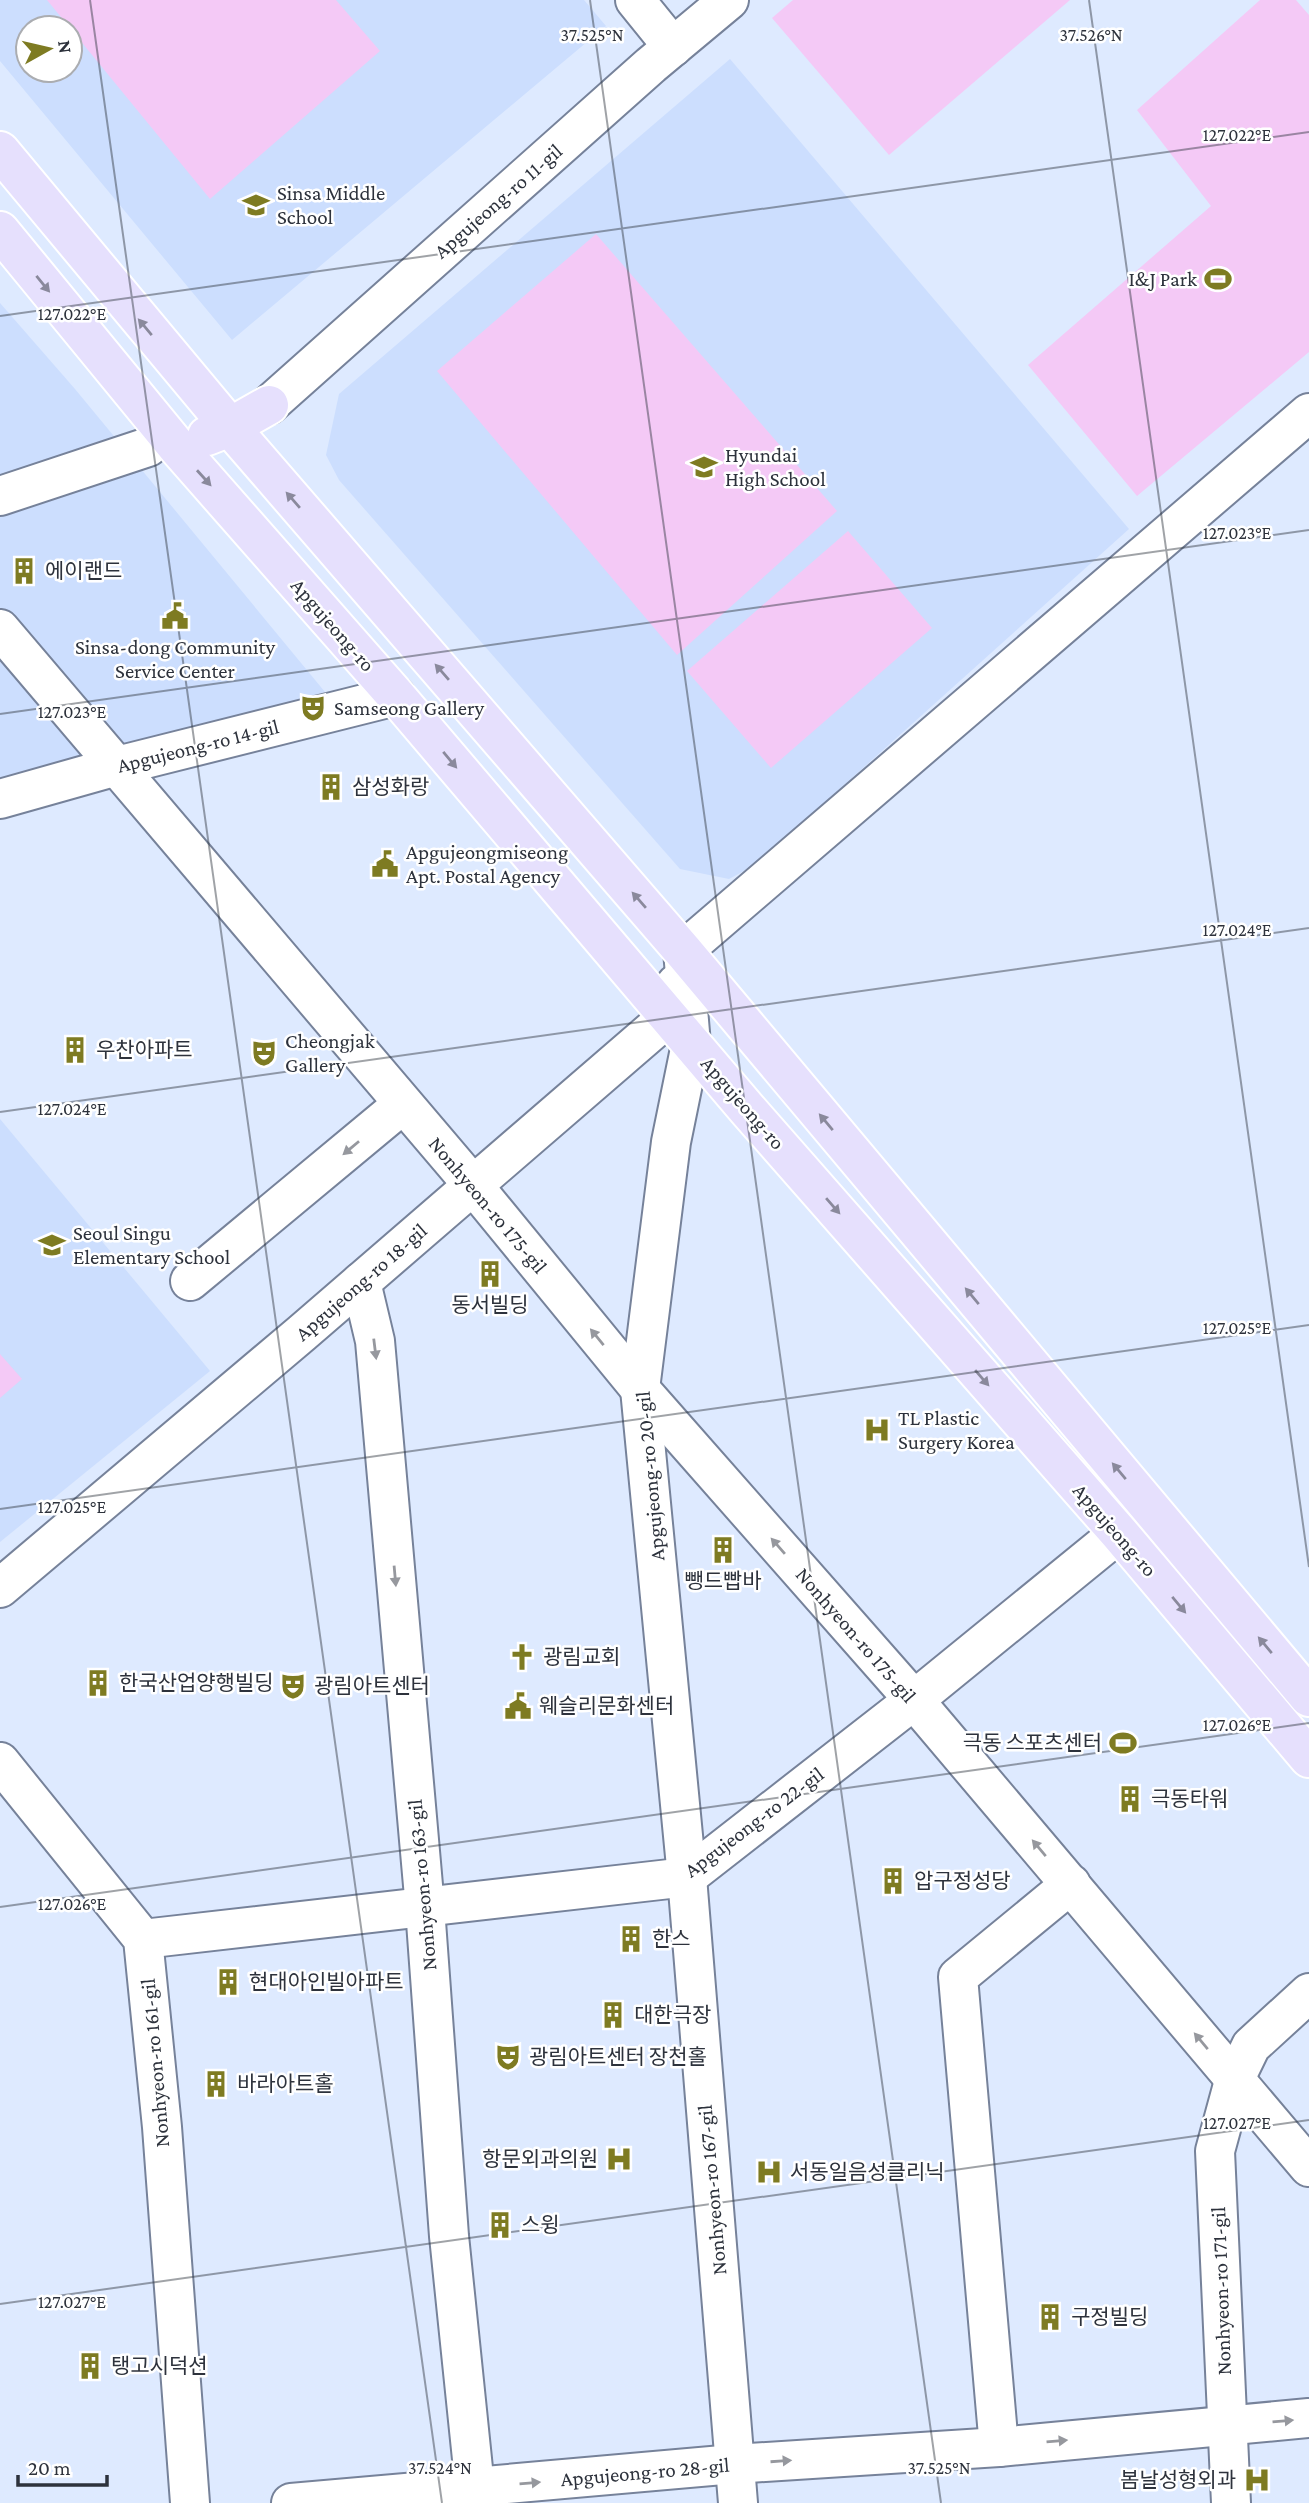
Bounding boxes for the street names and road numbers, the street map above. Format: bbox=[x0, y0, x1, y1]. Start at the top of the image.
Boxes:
street label: Apgujeong-ro 11-gil bbox=[429, 139, 567, 263]
street label: Apgujeong-ro bbox=[286, 574, 380, 676]
street label: Apgujeong-ro 14-gil bbox=[115, 714, 281, 778]
street label: Apgujeong-ro bbox=[696, 1052, 790, 1154]
street label: Nonhyeon-ro 175-gil bbox=[424, 1132, 552, 1278]
street label: Apgujeong-ro 18-gil bbox=[290, 1218, 432, 1346]
street label: Apgujeong-ro 20-gil bbox=[631, 1390, 669, 1562]
street label: Apgujeong-ro bbox=[1068, 1479, 1162, 1581]
street label: Nonhyeon-ro 175-gil bbox=[791, 1563, 921, 1707]
street label: Apgujeong-ro 22-gil bbox=[680, 1762, 828, 1882]
street label: Nonhyeon-ro 163-gil bbox=[403, 1798, 441, 1972]
street label: Nonhyeon-ro 161-gil bbox=[136, 1978, 174, 2148]
street label: Nonhyeon-ro 167-gil bbox=[693, 2104, 731, 2276]
street label: Nonhyeon-ro 171-gil bbox=[1206, 2206, 1236, 2376]
street label: Apgujeong-ro 28-gil bbox=[560, 2453, 730, 2491]

